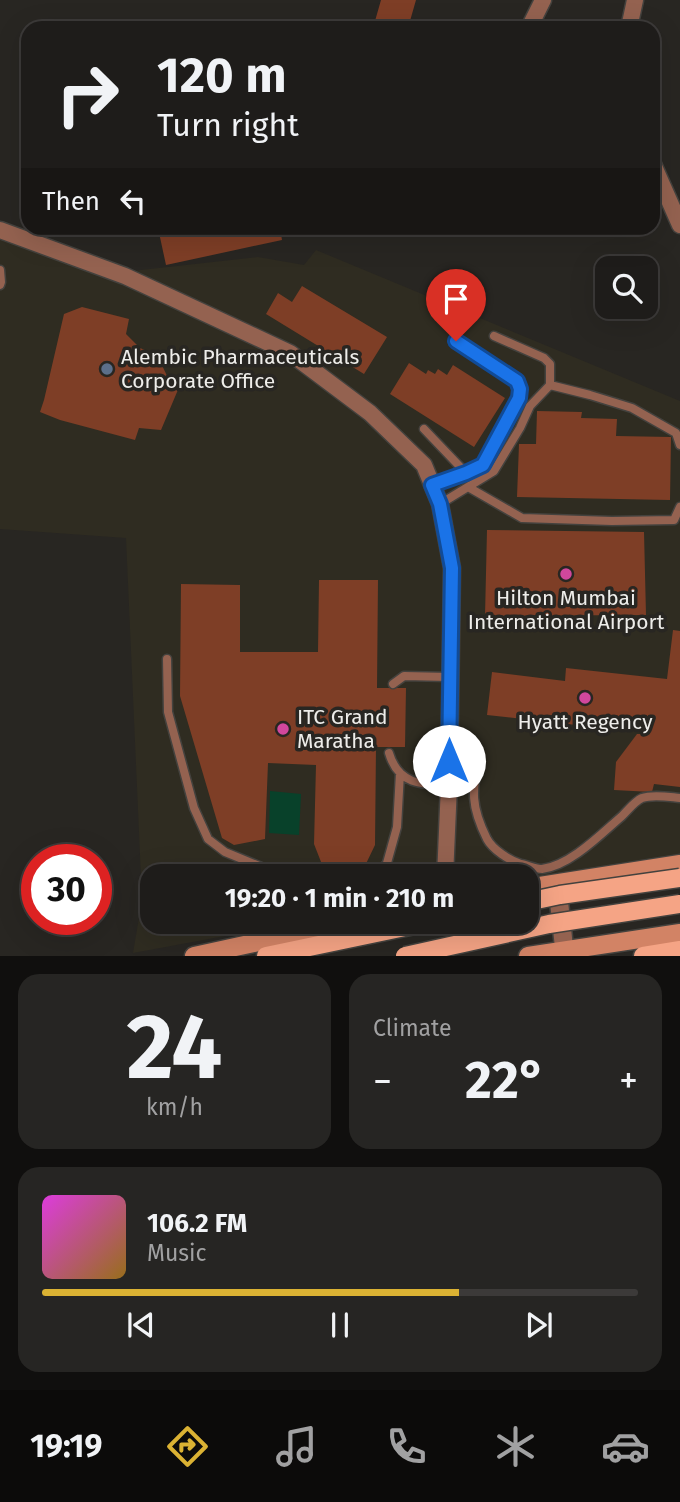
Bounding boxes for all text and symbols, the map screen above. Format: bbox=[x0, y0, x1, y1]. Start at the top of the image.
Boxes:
text: 120 m bbox=[157, 46, 287, 105]
icon: right bbox=[42, 49, 133, 140]
text: Turn right bbox=[157, 106, 299, 144]
icon: left bbox=[114, 182, 152, 220]
text: Then bbox=[42, 186, 100, 217]
map controls bbox=[595, 256, 658, 319]
button: search bbox=[595, 256, 658, 319]
pin bbox=[426, 269, 486, 341]
icon: arrive bbox=[437, 280, 475, 318]
place label: Alembic Pharmaceuticals Corporate Office bbox=[121, 344, 360, 394]
marker: Alembic Pharmaceuticals Corporate Office bbox=[99, 361, 115, 377]
marker: Hilton Mumbai International Airport bbox=[558, 566, 574, 582]
place label: Hilton Mumbai International Airport bbox=[468, 585, 665, 635]
marker: Hyatt Regency bbox=[577, 690, 593, 706]
place label: ITC Grand Maratha bbox=[297, 704, 388, 754]
place label: Hyatt Regency bbox=[518, 709, 653, 735]
marker: ITC Grand Maratha bbox=[275, 721, 291, 737]
position arrow bbox=[412, 724, 486, 798]
speed limit sign: 30 bbox=[21, 844, 112, 935]
text: 19:20 · 1 min · 210 m bbox=[225, 883, 454, 914]
text: 24 bbox=[127, 993, 222, 1102]
text: Climate bbox=[373, 1014, 452, 1042]
text: 22° bbox=[465, 1049, 546, 1112]
text: − bbox=[373, 1058, 392, 1104]
text: + bbox=[619, 1058, 638, 1104]
text: km/h bbox=[146, 1093, 203, 1121]
text: 106.2 FM bbox=[147, 1208, 247, 1239]
text: Music bbox=[147, 1239, 207, 1267]
icon: previous bbox=[122, 1306, 160, 1344]
icon: pause bbox=[321, 1306, 359, 1344]
icon: next bbox=[520, 1306, 558, 1344]
icon: directions bbox=[163, 1422, 212, 1471]
icon: music bbox=[272, 1422, 321, 1471]
icon: phone bbox=[382, 1422, 431, 1471]
icon: climate bbox=[491, 1422, 540, 1471]
icon: car bbox=[601, 1422, 650, 1471]
text: 19:19 bbox=[30, 1427, 102, 1465]

